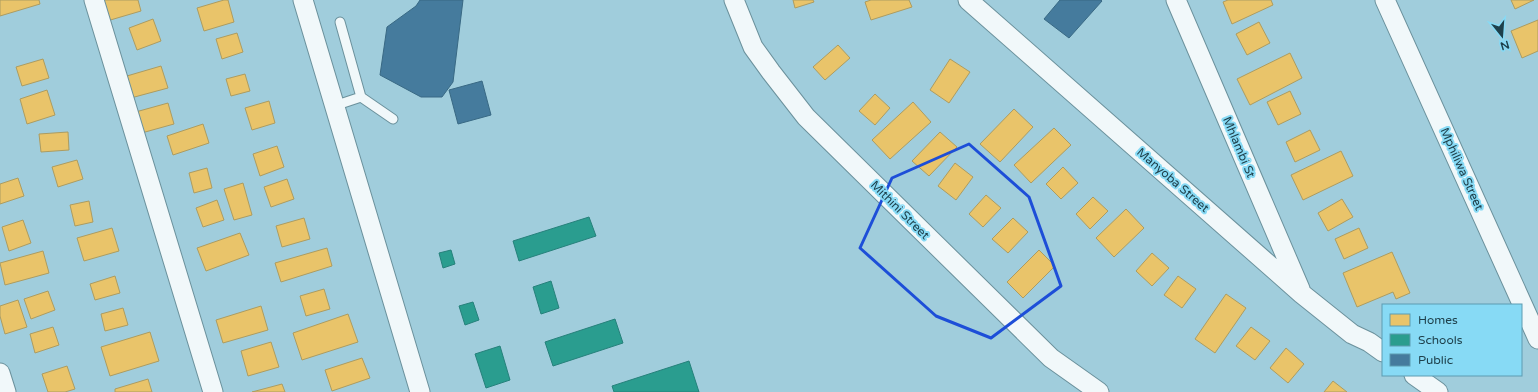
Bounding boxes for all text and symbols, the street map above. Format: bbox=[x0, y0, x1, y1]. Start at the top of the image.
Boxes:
north arrow bbox=[1482, 16, 1522, 56]
text: N bbox=[1499, 38, 1511, 53]
street label: Mhlambi St bbox=[1220, 114, 1258, 180]
street label: Mphiliwa Street bbox=[1438, 126, 1487, 213]
street label: Manyoba Street bbox=[1134, 145, 1212, 215]
street label: Mithini Street bbox=[868, 178, 932, 242]
legend bbox=[1382, 304, 1522, 376]
text: Homes bbox=[1418, 313, 1458, 327]
text: Schools bbox=[1418, 333, 1463, 347]
text: Public bbox=[1418, 353, 1453, 367]

